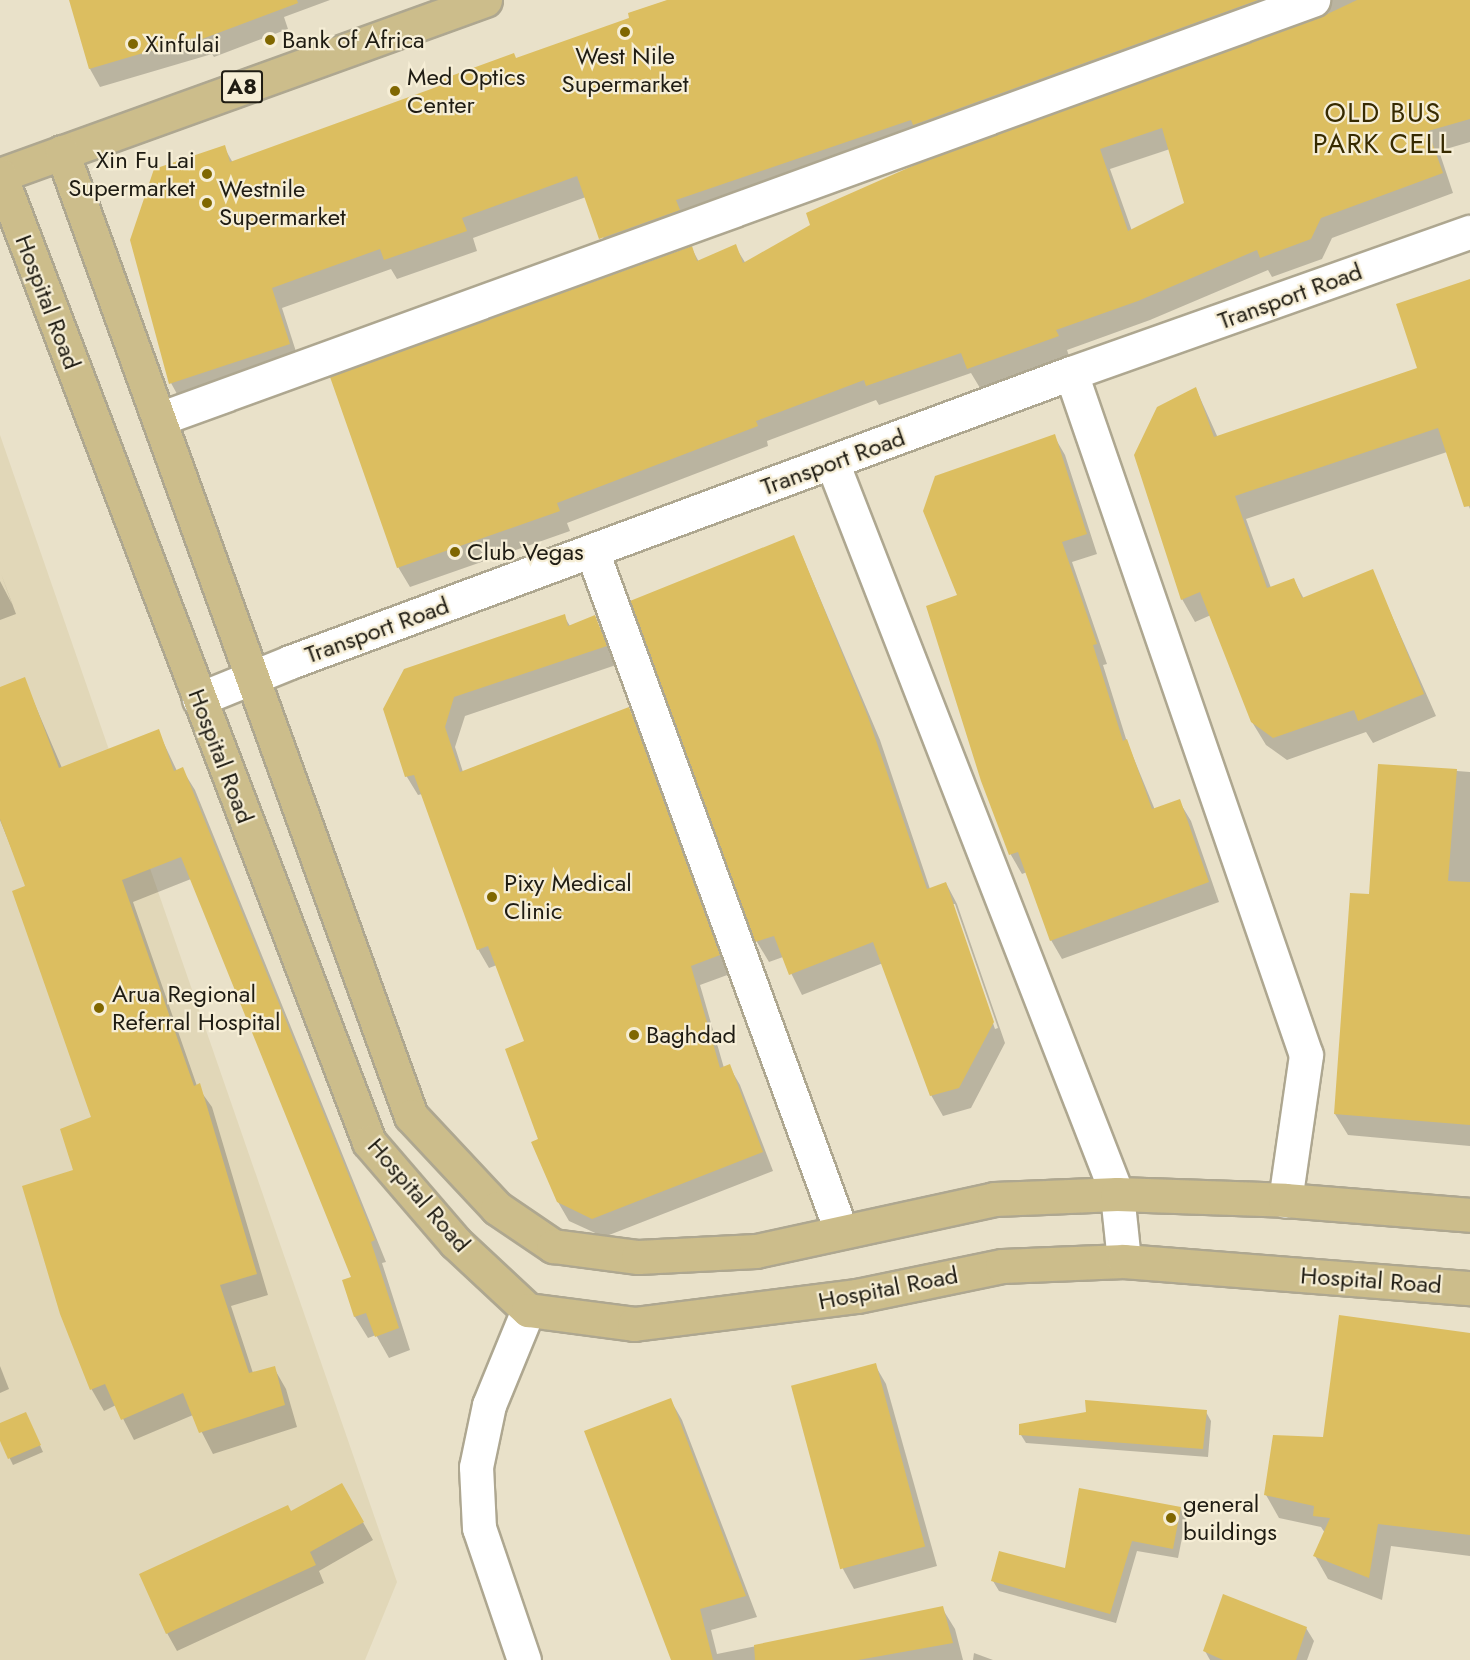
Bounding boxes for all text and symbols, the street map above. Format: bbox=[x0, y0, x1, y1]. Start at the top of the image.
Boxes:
marker: West Nile Supermarket bbox=[618, 25, 632, 39]
place label: Bank of Africa bbox=[282, 26, 425, 54]
place label: Xinfulai bbox=[145, 30, 220, 58]
marker: Bank of Africa bbox=[263, 33, 277, 47]
marker: Xinfulai bbox=[126, 37, 140, 51]
place label: West Nile Supermarket bbox=[562, 42, 688, 98]
place label: Med Optics Center bbox=[407, 63, 525, 119]
road number: A8 bbox=[221, 68, 263, 106]
marker: Med Optics Center bbox=[388, 84, 402, 98]
district label: OLD BUS PARK CELL bbox=[1313, 96, 1453, 159]
place label: Xin Fu Lai Supermarket bbox=[68, 146, 195, 202]
marker: Xin Fu Lai Supermarket bbox=[200, 167, 214, 181]
place label: Westnile Supermarket bbox=[219, 175, 346, 231]
marker: Westnile Supermarket bbox=[200, 196, 214, 210]
street label: Hospital Road bbox=[9, 231, 87, 373]
street label: Transport Road bbox=[1214, 257, 1366, 335]
street label: Transport Road bbox=[757, 423, 909, 501]
place label: Club Vegas bbox=[467, 538, 584, 566]
marker: Club Vegas bbox=[448, 545, 462, 559]
street label: Transport Road bbox=[301, 591, 453, 669]
street label: Hospital Road bbox=[182, 685, 260, 827]
place label: Pixy Medical Clinic bbox=[504, 869, 632, 925]
marker: Pixy Medical Clinic bbox=[485, 890, 499, 904]
place label: Arua Regional Referral Hospital bbox=[112, 980, 280, 1036]
marker: Arua Regional Referral Hospital bbox=[90, 999, 108, 1017]
place label: Baghdad bbox=[646, 1021, 736, 1049]
marker: Baghdad bbox=[627, 1028, 641, 1042]
street label: Hospital Road bbox=[362, 1132, 476, 1258]
street label: Hospital Road bbox=[816, 1260, 960, 1316]
street label: Hospital Road bbox=[1299, 1261, 1443, 1299]
place label: general buildings bbox=[1183, 1490, 1277, 1546]
marker: general buildings bbox=[1164, 1511, 1178, 1525]

